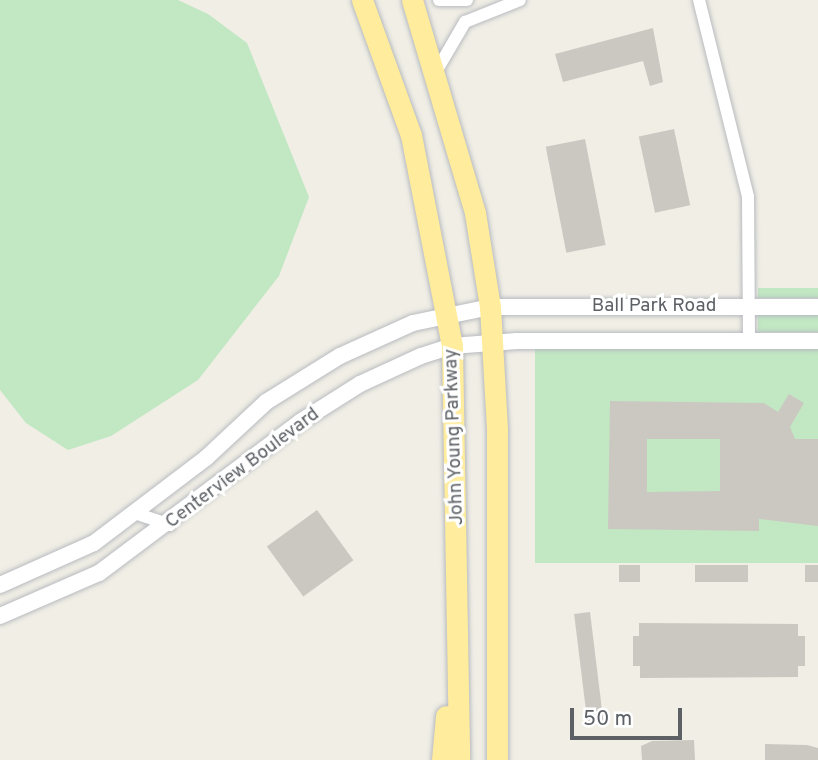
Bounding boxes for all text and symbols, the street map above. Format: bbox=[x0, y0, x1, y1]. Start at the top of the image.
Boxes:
street label: Ball Park Road bbox=[592, 296, 716, 318]
street label: John Young Parkway bbox=[441, 348, 469, 526]
street label: Centerview Boulevard bbox=[162, 404, 324, 534]
scale bar bbox=[573, 694, 685, 738]
text: 50 m bbox=[583, 706, 632, 733]

